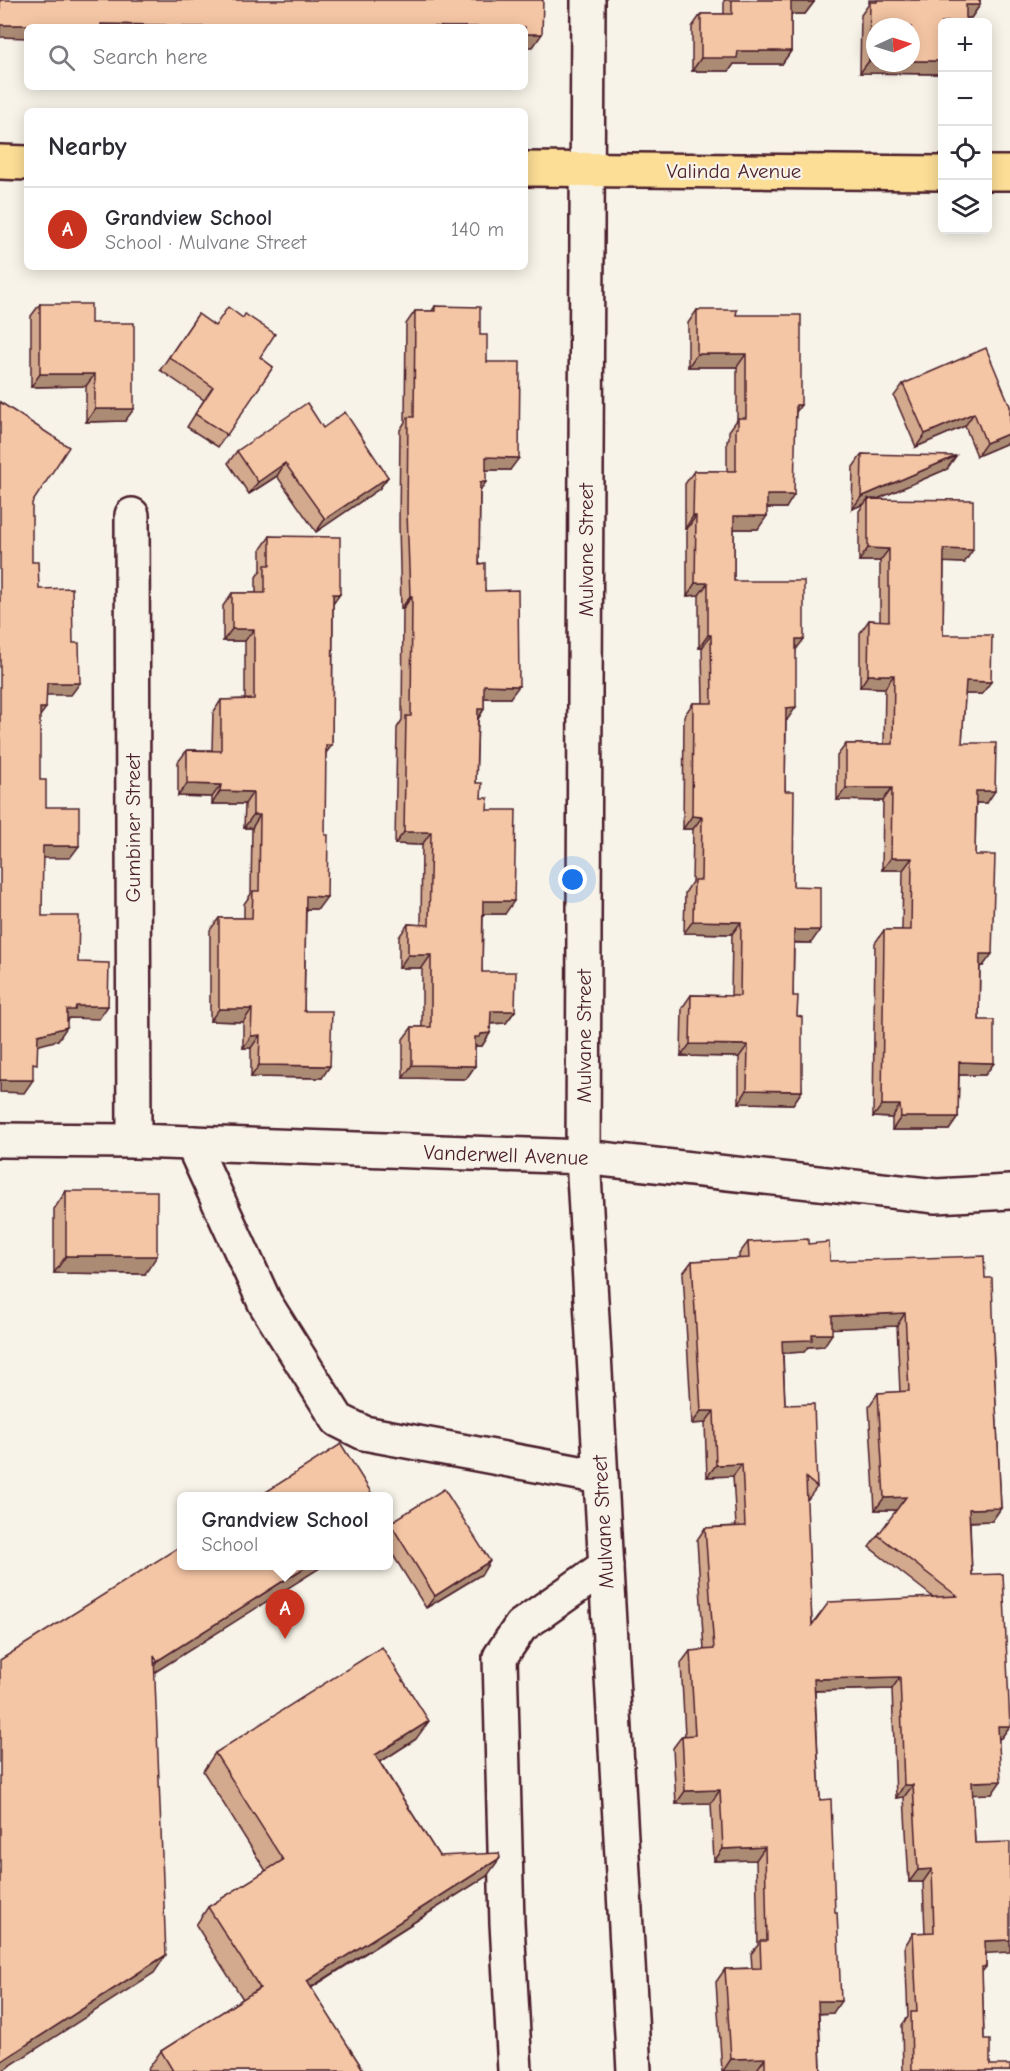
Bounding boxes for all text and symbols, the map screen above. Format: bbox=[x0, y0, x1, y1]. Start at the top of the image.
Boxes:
north arrow bbox=[866, 18, 920, 72]
map controls bbox=[938, 18, 992, 234]
button: + bbox=[938, 18, 992, 72]
search box bbox=[24, 24, 528, 90]
icon: search bbox=[45, 41, 78, 74]
text: Search here bbox=[93, 44, 208, 70]
button: − bbox=[938, 72, 992, 126]
button: locate bbox=[938, 126, 992, 180]
text: Nearby bbox=[48, 132, 127, 162]
street label: Valinda Avenue bbox=[667, 159, 801, 183]
button: layers bbox=[938, 180, 992, 234]
text: Grandview School bbox=[105, 205, 272, 231]
text: A bbox=[62, 218, 73, 241]
text: 140 m bbox=[451, 218, 504, 241]
text: School · Mulvane Street bbox=[105, 231, 306, 254]
street label: Mulvane Street bbox=[574, 482, 598, 617]
street label: Gumbiner Street bbox=[121, 752, 145, 903]
your location bbox=[558, 865, 587, 894]
street label: Mulvane Street bbox=[572, 968, 596, 1103]
street label: Vanderwell Avenue bbox=[423, 1140, 589, 1170]
street label: Mulvane Street bbox=[587, 1454, 618, 1589]
popup bbox=[177, 1492, 393, 1570]
text: Grandview School bbox=[201, 1507, 369, 1533]
text: School bbox=[201, 1533, 258, 1556]
pin: A bbox=[266, 1590, 304, 1639]

